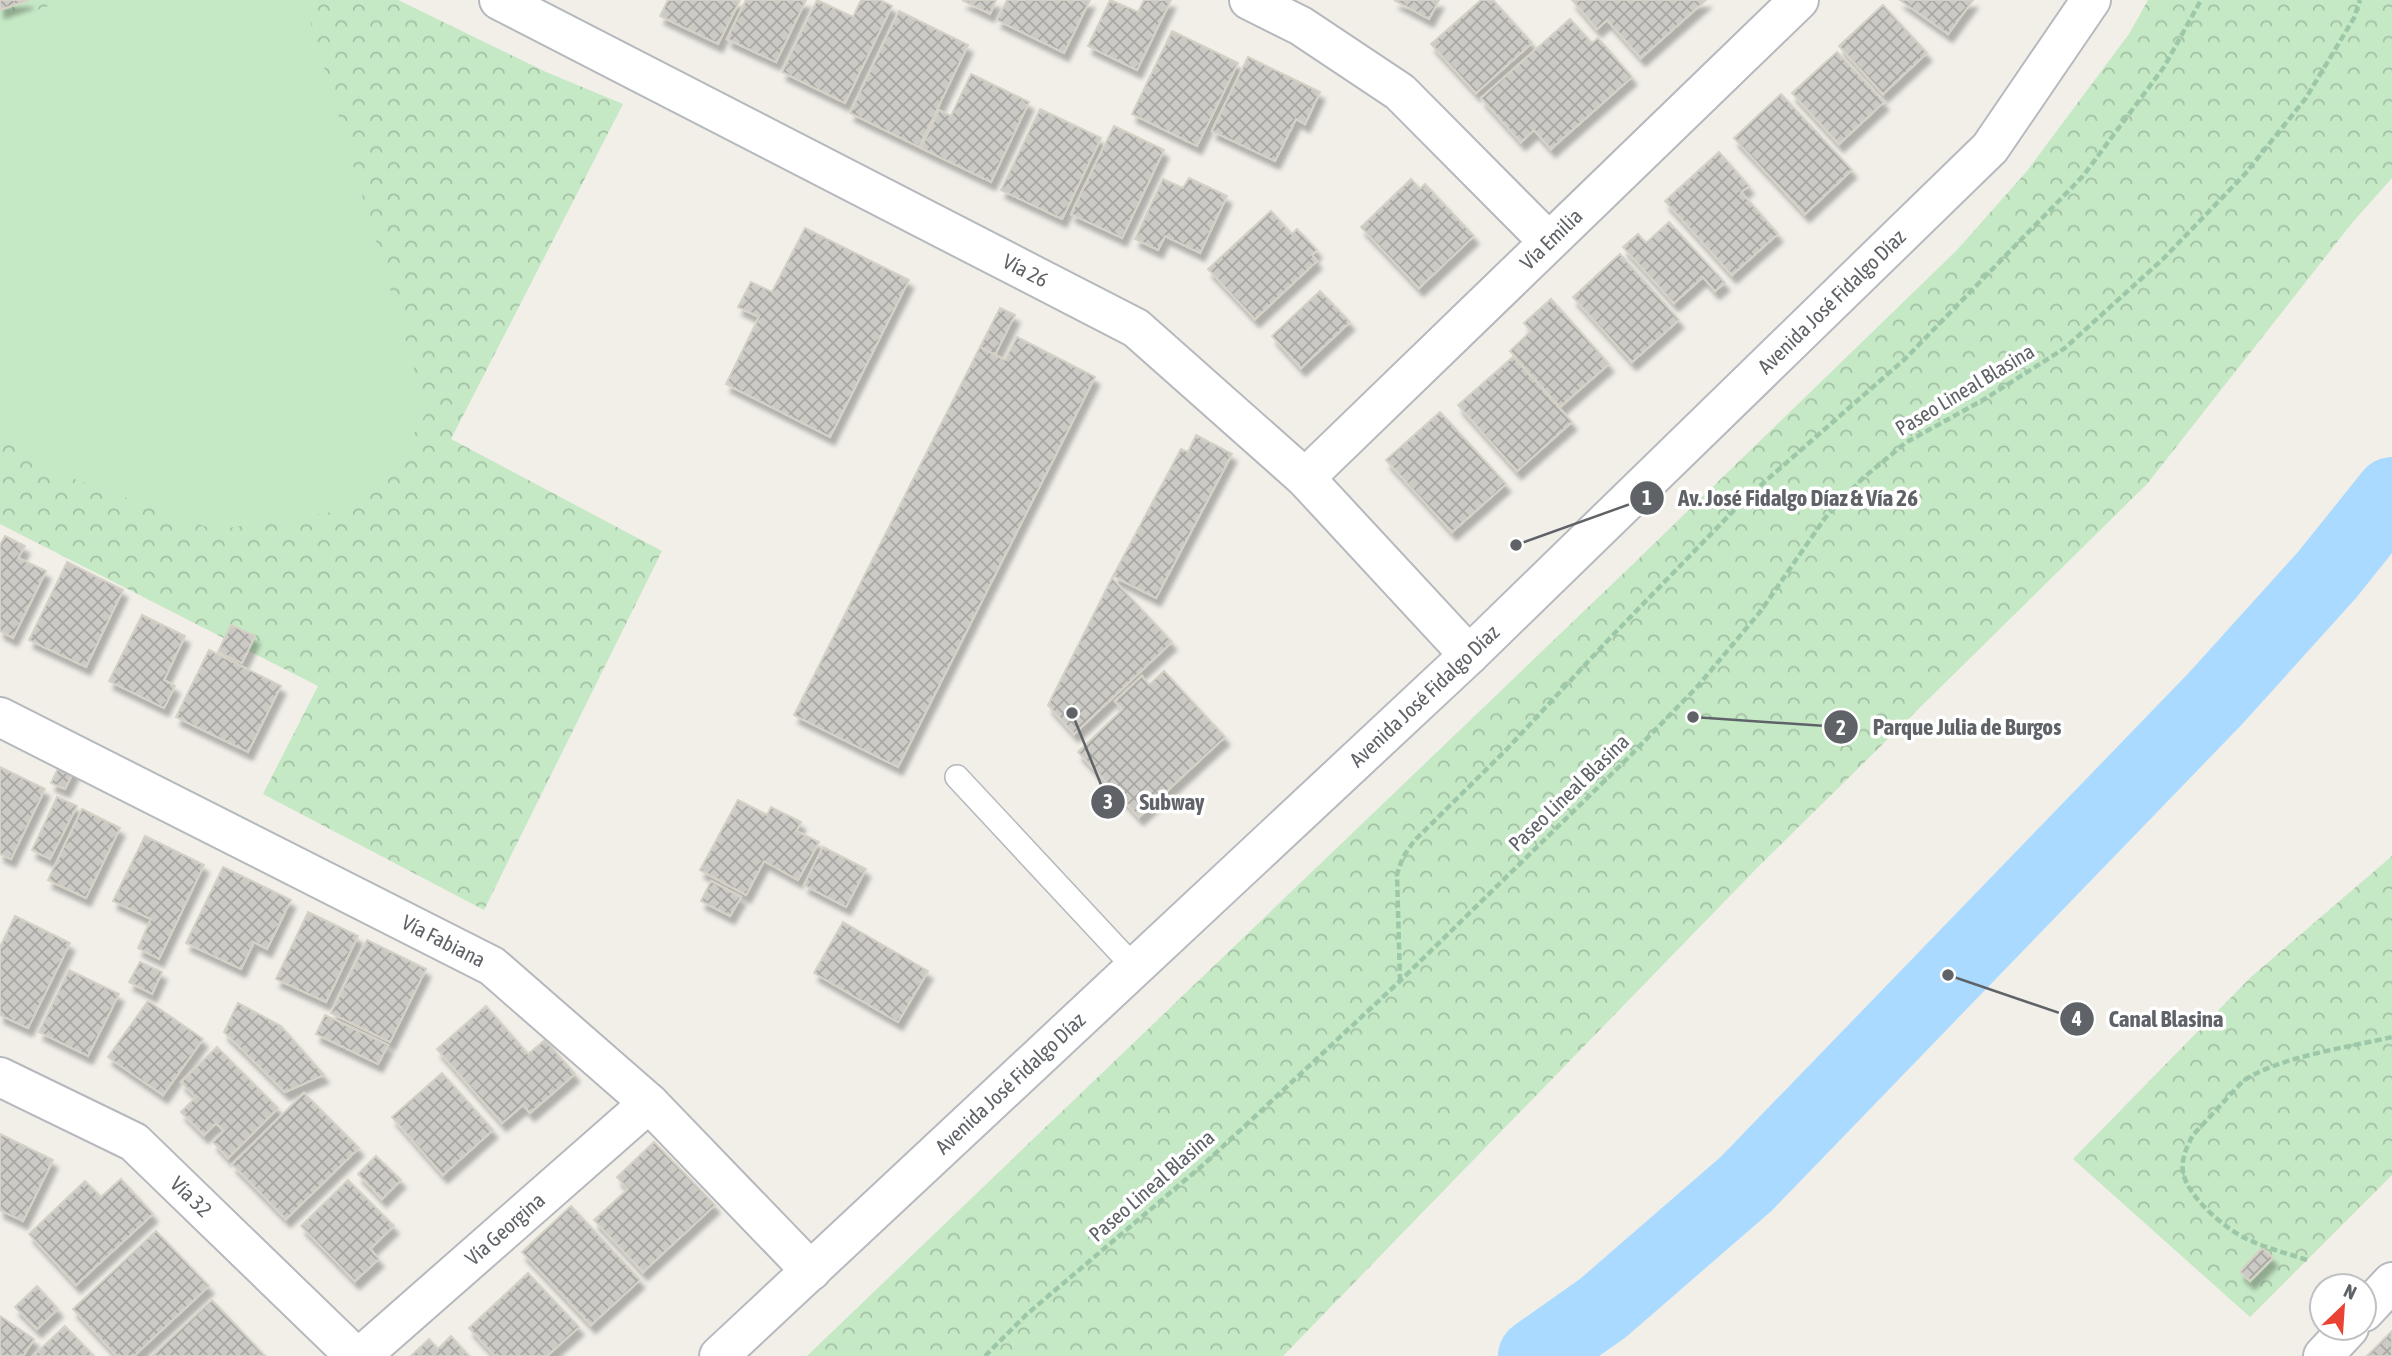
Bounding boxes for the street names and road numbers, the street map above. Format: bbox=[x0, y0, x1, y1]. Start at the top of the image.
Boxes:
street label: Vía Emilia bbox=[1515, 203, 1587, 274]
street label: Avenida José Fidalgo Díaz bbox=[1753, 224, 1910, 378]
street label: Vía 26 bbox=[999, 249, 1053, 292]
street label: Paseo Lineal Blasina bbox=[1891, 338, 2038, 440]
street label: Avenida José Fidalgo Díaz bbox=[1344, 619, 1504, 771]
street label: Paseo Lineal Blasina bbox=[1503, 729, 1633, 856]
street label: Vía Fabiana bbox=[398, 909, 490, 972]
street label: Avenida José Fidalgo Díaz bbox=[930, 1007, 1090, 1159]
street label: Paseo Lineal Blasina bbox=[1084, 1124, 1219, 1246]
street label: Vía 32 bbox=[166, 1171, 217, 1221]
street label: Vía Georgina bbox=[460, 1187, 549, 1270]

